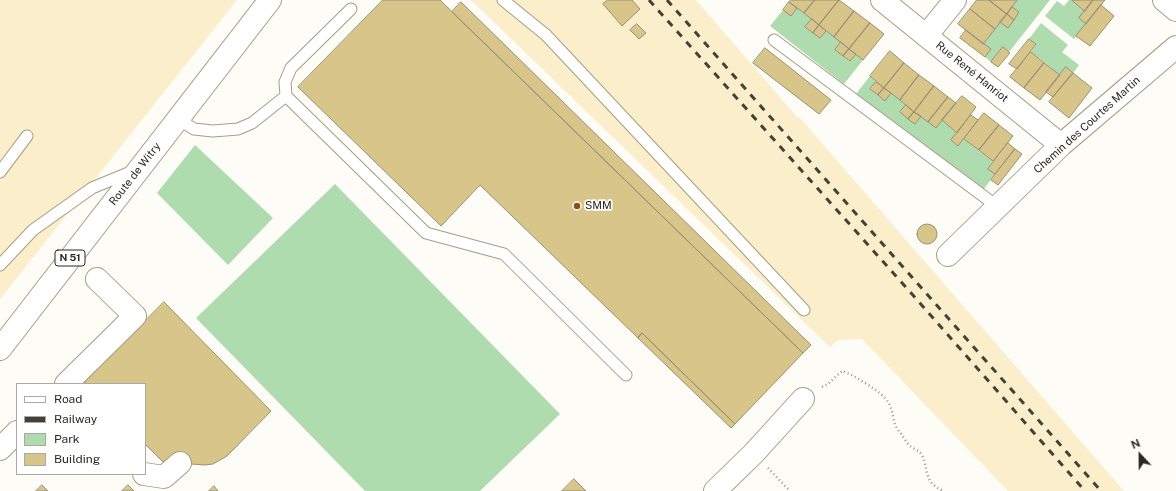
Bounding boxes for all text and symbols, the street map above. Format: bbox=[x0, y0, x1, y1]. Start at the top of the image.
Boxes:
street label: Rue René Hanriot bbox=[933, 39, 1011, 105]
street label: Chemin des Courtes Martin bbox=[1031, 74, 1143, 176]
street label: Route de Witry bbox=[106, 140, 164, 208]
place label: SMM bbox=[585, 199, 612, 213]
marker: SMM bbox=[572, 201, 582, 211]
road number: N 51 bbox=[55, 250, 85, 266]
legend bbox=[16, 383, 146, 475]
text: Road bbox=[54, 392, 82, 406]
text: Railway bbox=[54, 412, 97, 426]
text: Park bbox=[54, 432, 80, 446]
north arrow bbox=[1120, 435, 1160, 475]
text: N bbox=[1129, 437, 1142, 451]
text: Building bbox=[54, 452, 100, 466]

